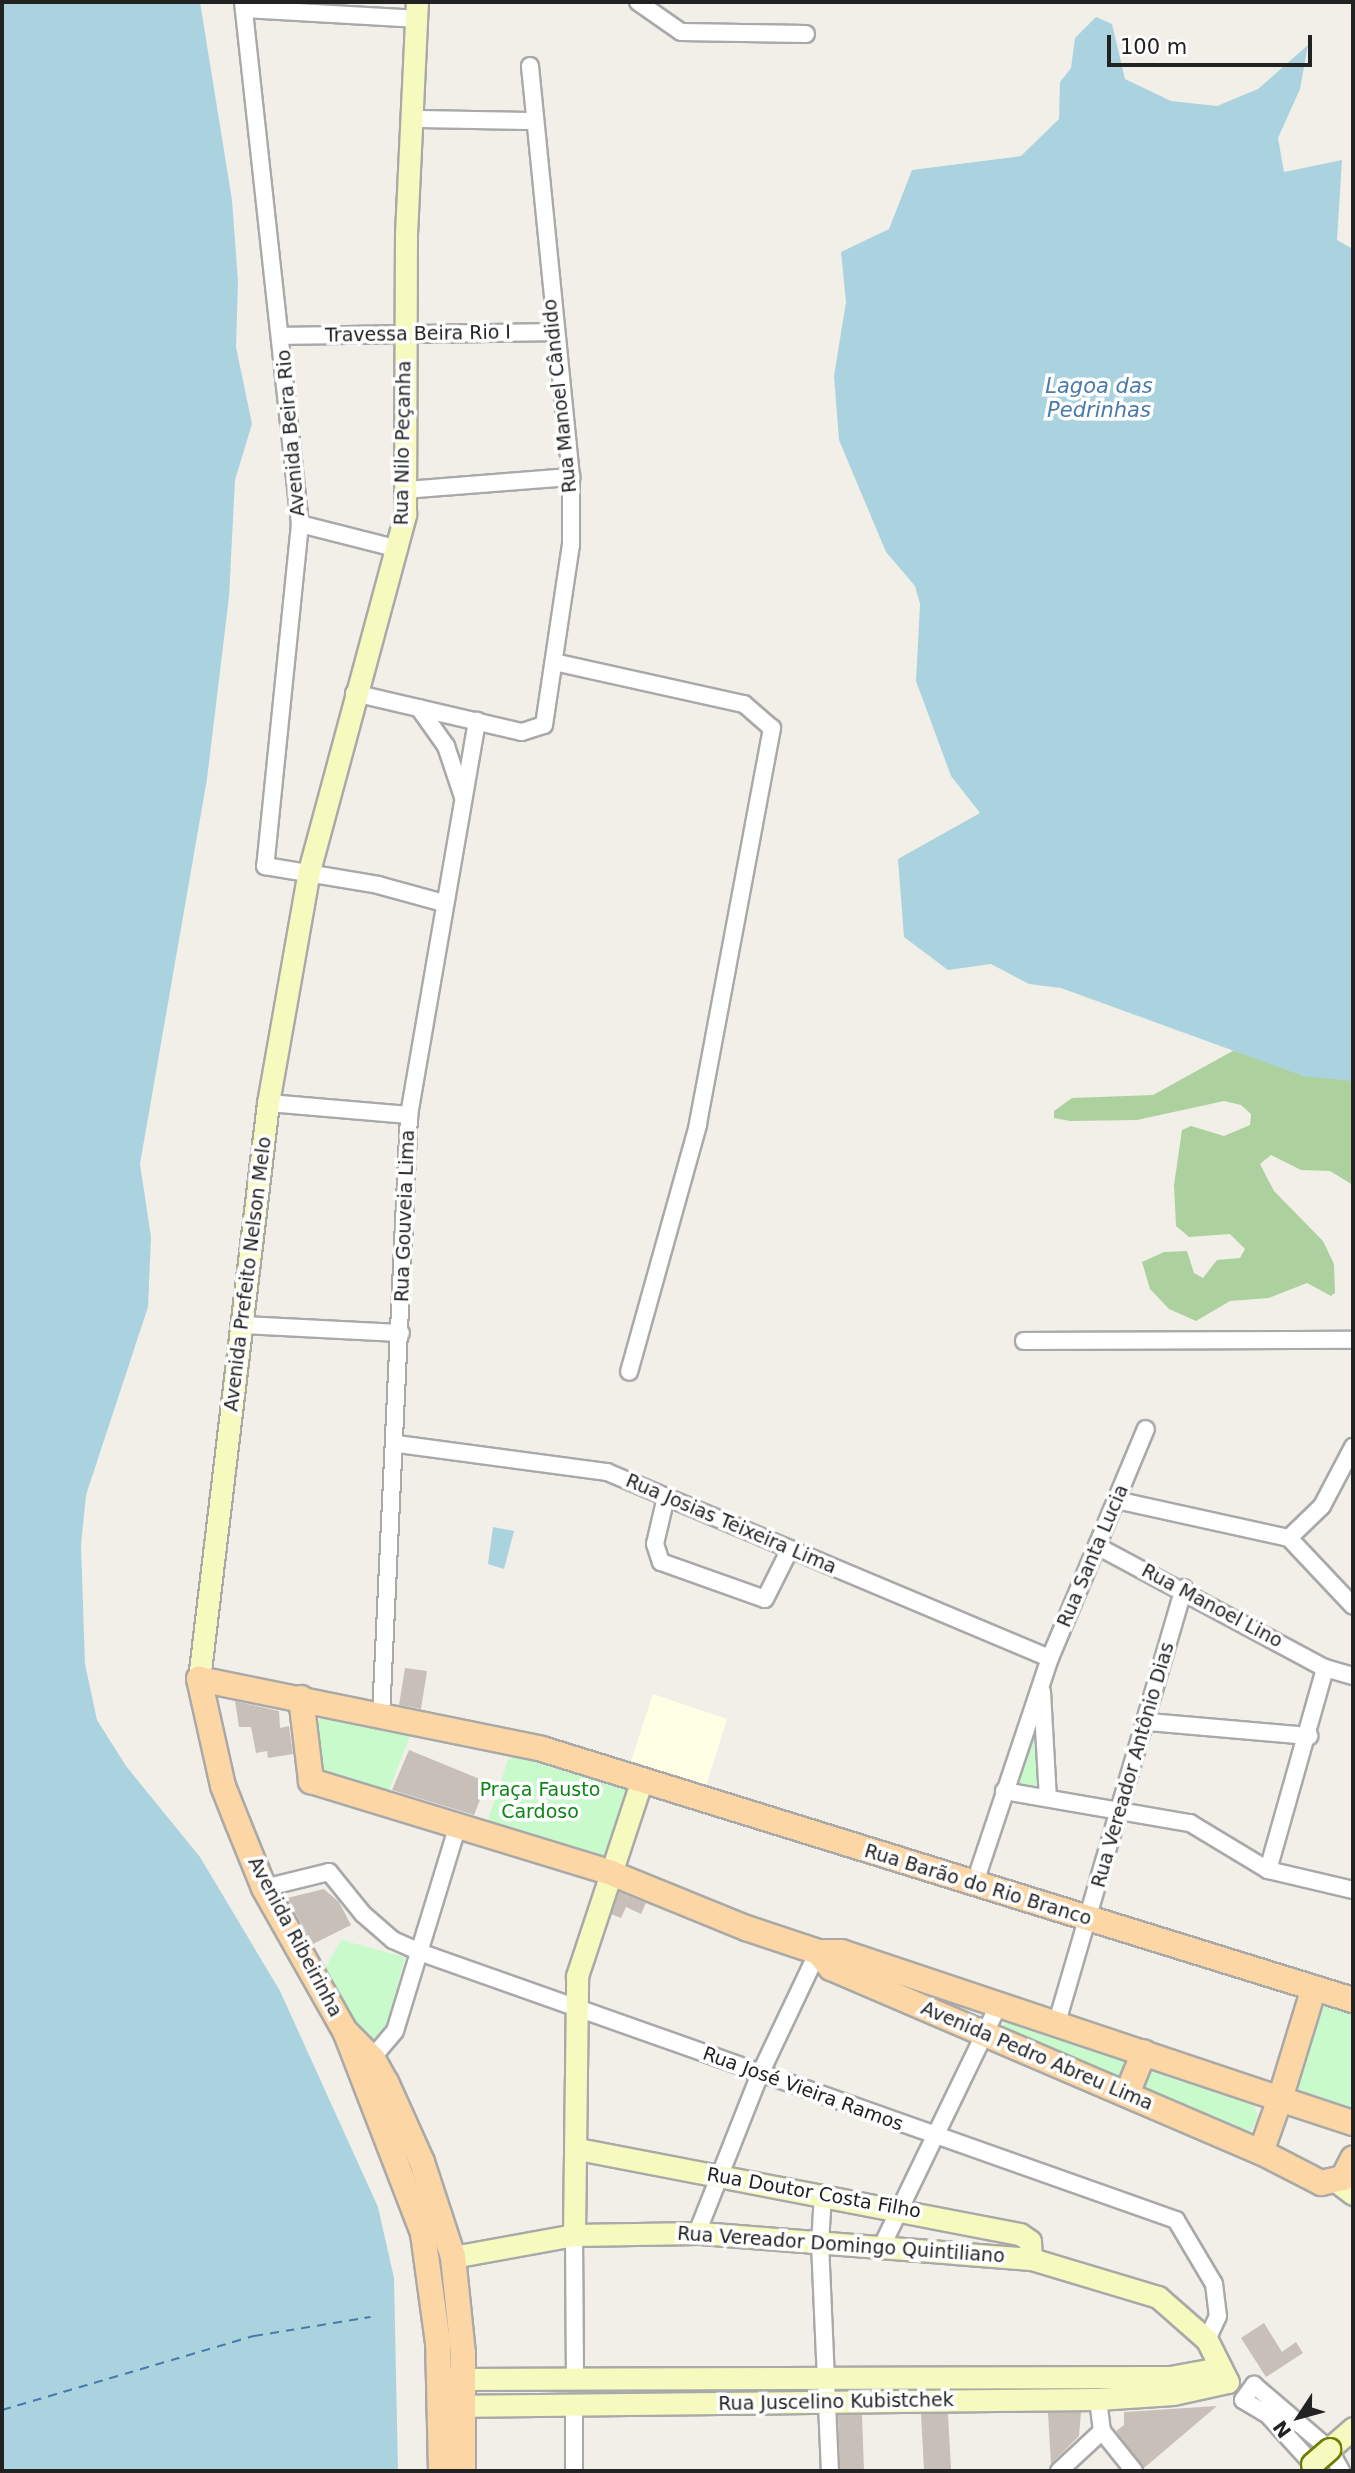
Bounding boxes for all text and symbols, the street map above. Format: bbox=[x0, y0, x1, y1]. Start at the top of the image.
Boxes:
scale bar bbox=[1110, 21, 1315, 65]
text: 100 m bbox=[1120, 35, 1187, 59]
street label: Rua Manoel Cândido bbox=[538, 298, 582, 494]
street label: Travessa Beira Rio I bbox=[325, 321, 511, 347]
street label: Avenida Beira Rio bbox=[272, 349, 310, 517]
street label: Rua Nilo Peçanha bbox=[390, 360, 416, 526]
water label: Lagoa das Pedrinhas bbox=[1045, 373, 1153, 423]
street label: Rua Gouveia Lima bbox=[391, 1129, 419, 1303]
street label: Avenida Prefeito Nelson Melo bbox=[220, 1135, 276, 1413]
street label: Rua Josias Teixeira Lima bbox=[622, 1469, 840, 1579]
street label: Rua Santa Lucia bbox=[1053, 1481, 1133, 1631]
street label: Rua Manoel Lino bbox=[1138, 1559, 1286, 1653]
street label: Rua Vereador Antônio Dias bbox=[1087, 1640, 1179, 1890]
park label: Praça Fausto Cardoso bbox=[480, 1779, 600, 1823]
street label: Rua Barão do Rio Branco bbox=[862, 1840, 1094, 1930]
street label: Avenida Ribeirinha bbox=[243, 1853, 347, 2021]
street label: Avenida Pedro Abreu Lima bbox=[918, 1997, 1156, 2115]
street label: Rua José Vieira Ramos bbox=[700, 2042, 906, 2136]
street label: Rua Doutor Costa Filho bbox=[705, 2163, 923, 2223]
street label: Rua Vereador Domingo Quintiliano bbox=[676, 2222, 1006, 2268]
north arrow bbox=[1264, 2382, 1334, 2452]
street label: Rua Juscelino Kubistchek bbox=[718, 2389, 954, 2415]
text: N bbox=[1268, 2416, 1296, 2442]

